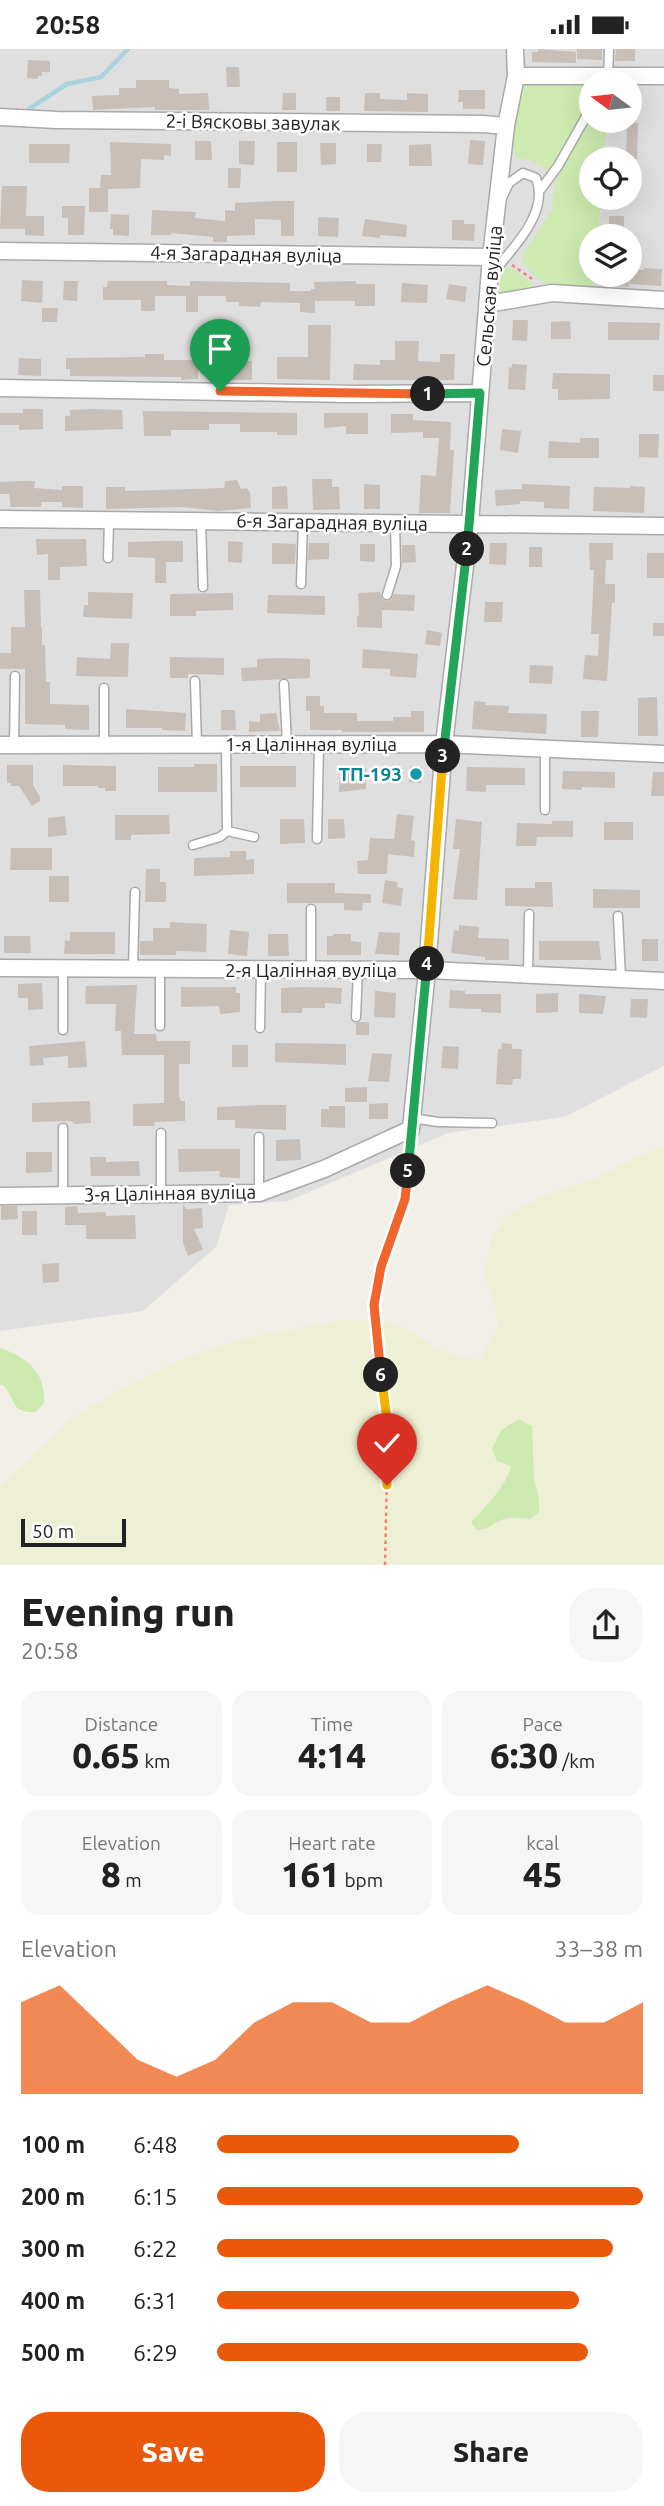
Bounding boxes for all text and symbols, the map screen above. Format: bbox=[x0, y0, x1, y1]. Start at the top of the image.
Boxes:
text: 20:58 bbox=[35, 10, 100, 39]
north arrow bbox=[579, 70, 642, 133]
map controls bbox=[579, 70, 642, 287]
street label: 2-і Вясковы завулак bbox=[165, 109, 341, 135]
button: locate bbox=[579, 147, 642, 210]
street label: Сельская вуліца bbox=[472, 224, 506, 368]
button: layers bbox=[579, 224, 642, 287]
street label: 4-я Загарадная вуліца bbox=[150, 241, 342, 267]
pin bbox=[190, 319, 250, 391]
icon: arrive bbox=[201, 330, 239, 368]
pin: 1 bbox=[410, 377, 446, 411]
text: 1 bbox=[422, 382, 433, 404]
street label: 6-я Загарадная вуліца bbox=[236, 509, 428, 535]
pin: 2 bbox=[449, 531, 484, 567]
text: 2 bbox=[461, 537, 472, 559]
street label: 1-я Цалінная вуліца bbox=[225, 733, 397, 755]
pin: 3 bbox=[426, 739, 460, 773]
text: 3 bbox=[437, 744, 448, 766]
place label: ТП-193 bbox=[339, 763, 402, 785]
marker: ТП-193 bbox=[408, 766, 424, 782]
pin: 4 bbox=[410, 947, 444, 981]
text: 4 bbox=[421, 952, 432, 974]
street label: 2-я Цалінная вуліца bbox=[225, 959, 397, 981]
pin: 5 bbox=[390, 1153, 426, 1189]
text: 5 bbox=[402, 1159, 413, 1181]
street label: 3-я Цалінная вуліца bbox=[84, 1181, 256, 1205]
pin: 6 bbox=[364, 1357, 398, 1393]
text: 6 bbox=[375, 1363, 386, 1385]
pin bbox=[357, 1413, 417, 1485]
icon: check bbox=[368, 1424, 406, 1462]
scale bar bbox=[21, 1515, 126, 1547]
text: 50 m bbox=[32, 1520, 74, 1542]
button: share bbox=[569, 1588, 643, 1662]
text: Evening run bbox=[21, 1591, 235, 1633]
text: 20:58 bbox=[21, 1638, 79, 1663]
text: Distance bbox=[85, 1713, 158, 1735]
text: Time bbox=[311, 1713, 353, 1735]
text: Pace bbox=[523, 1713, 563, 1735]
text: 0.65 bbox=[72, 1735, 140, 1775]
text: 4:14 bbox=[298, 1735, 366, 1775]
text: 6:30 bbox=[490, 1735, 558, 1775]
text: km bbox=[140, 1750, 170, 1772]
text: /km bbox=[558, 1750, 595, 1772]
text: Elevation bbox=[82, 1832, 161, 1854]
text: Heart rate bbox=[288, 1832, 376, 1854]
text: kcal bbox=[526, 1832, 559, 1854]
text: 8 bbox=[101, 1854, 121, 1894]
text: 161 bbox=[281, 1854, 340, 1894]
text: 45 bbox=[523, 1854, 562, 1894]
text: m bbox=[121, 1869, 142, 1891]
text: bpm bbox=[340, 1869, 383, 1891]
text: Elevation bbox=[21, 1936, 117, 1961]
text: 33–38 m bbox=[555, 1936, 643, 1961]
text: 100 m bbox=[21, 2132, 85, 2157]
text: 6:48 bbox=[133, 2132, 178, 2157]
text: 200 m bbox=[21, 2184, 85, 2209]
text: 6:15 bbox=[133, 2184, 178, 2209]
text: 300 m bbox=[21, 2236, 85, 2261]
text: 6:22 bbox=[133, 2236, 178, 2261]
text: 400 m bbox=[21, 2288, 85, 2313]
text: 6:31 bbox=[133, 2288, 178, 2313]
text: 500 m bbox=[21, 2340, 85, 2365]
text: 6:29 bbox=[133, 2340, 178, 2365]
button: Save bbox=[21, 2412, 325, 2492]
button: Share bbox=[339, 2412, 643, 2492]

